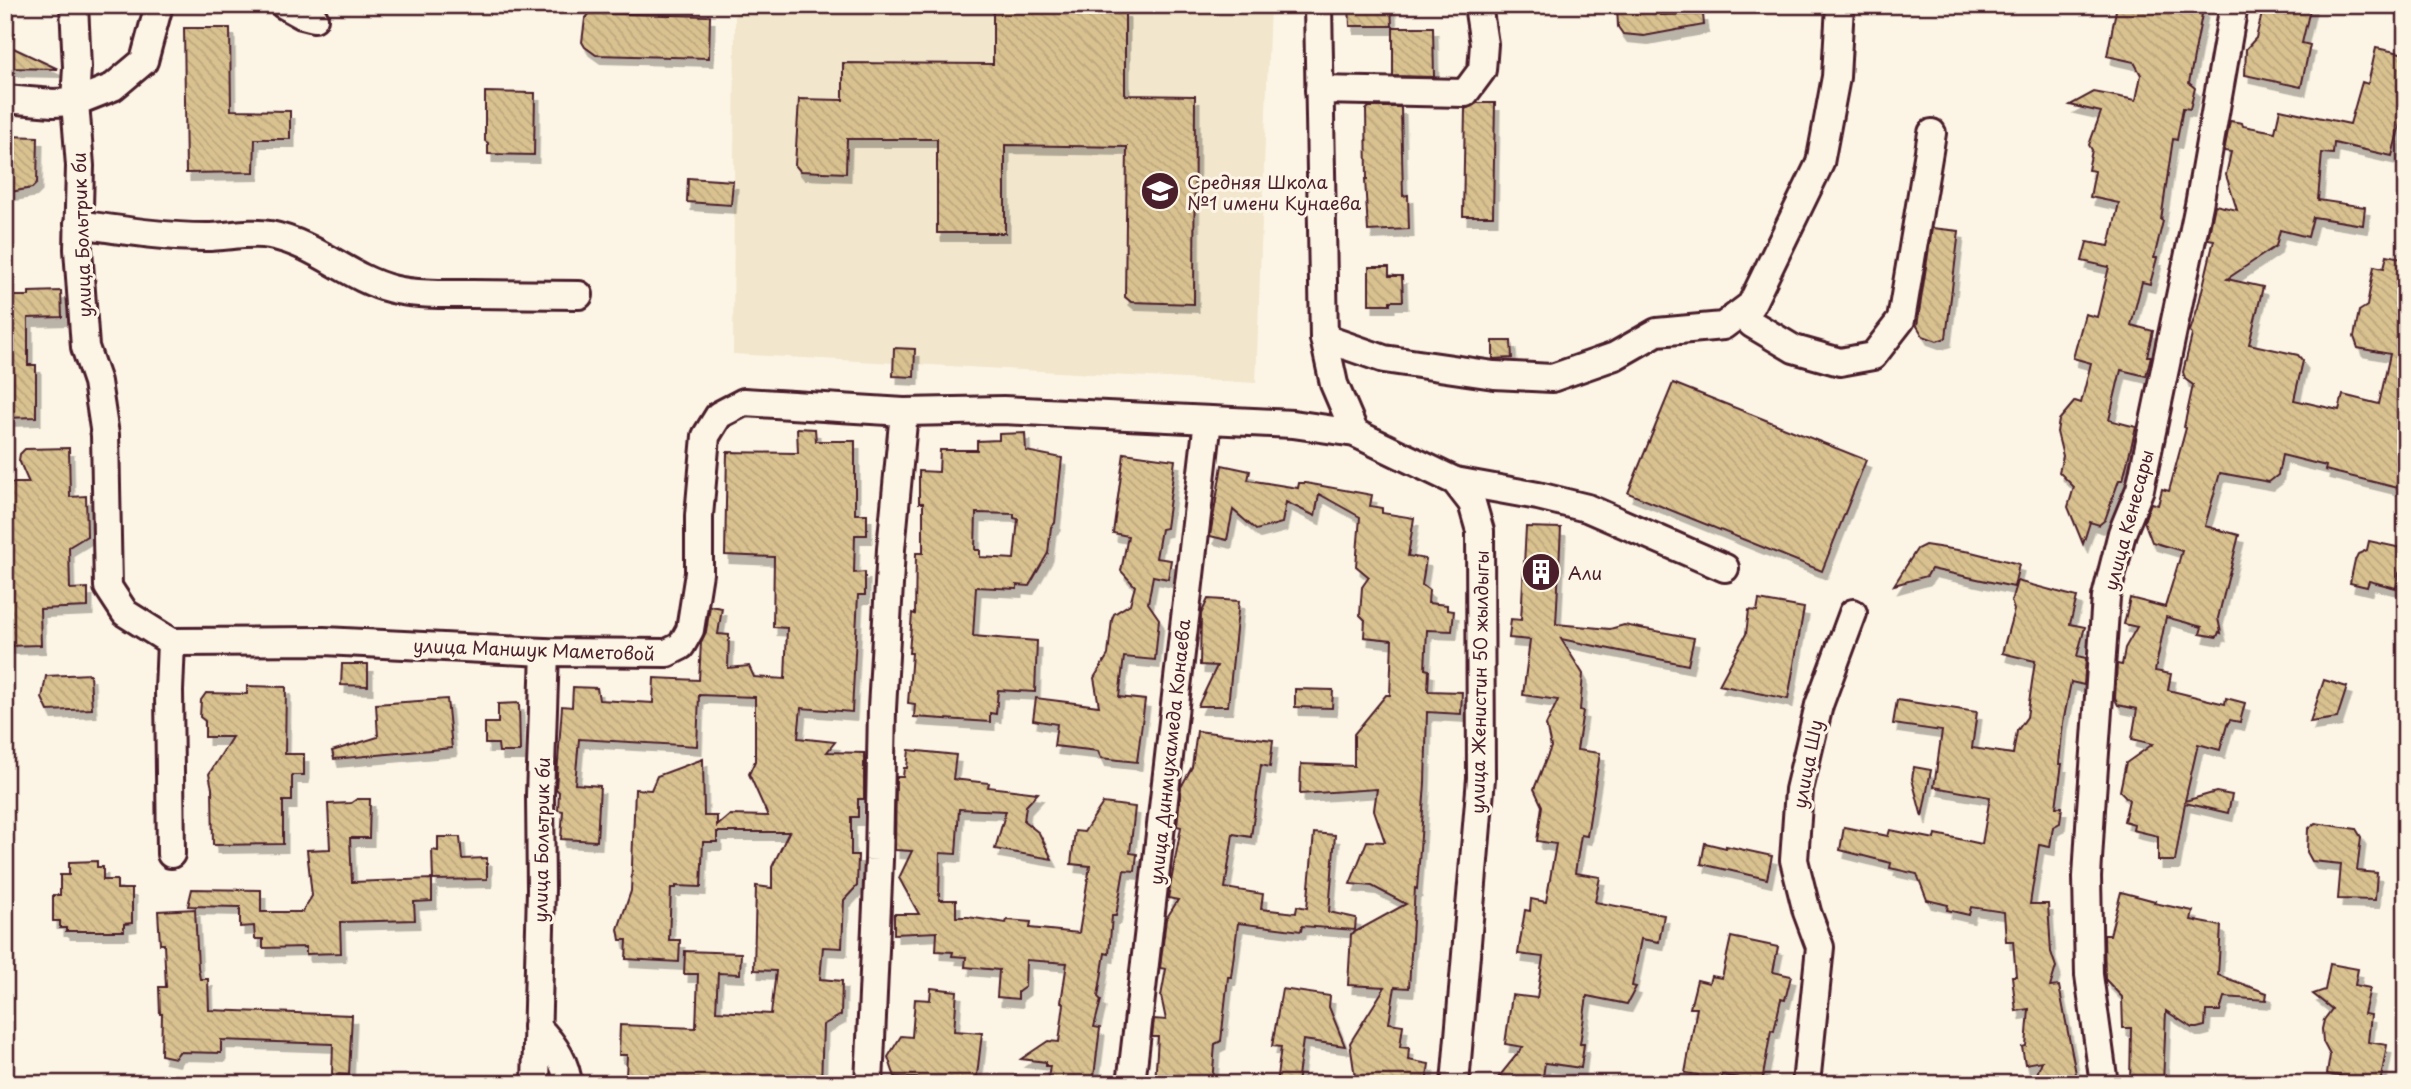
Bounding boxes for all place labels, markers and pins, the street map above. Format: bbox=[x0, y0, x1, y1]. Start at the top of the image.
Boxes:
place label: Средняя Школа №1 имени Кунаева bbox=[1187, 168, 1362, 216]
school or university icon: Средняя Школа №1 имени Кунаева bbox=[1139, 170, 1181, 212]
building icon: Али bbox=[1520, 551, 1562, 593]
place label: Али bbox=[1568, 559, 1602, 586]

